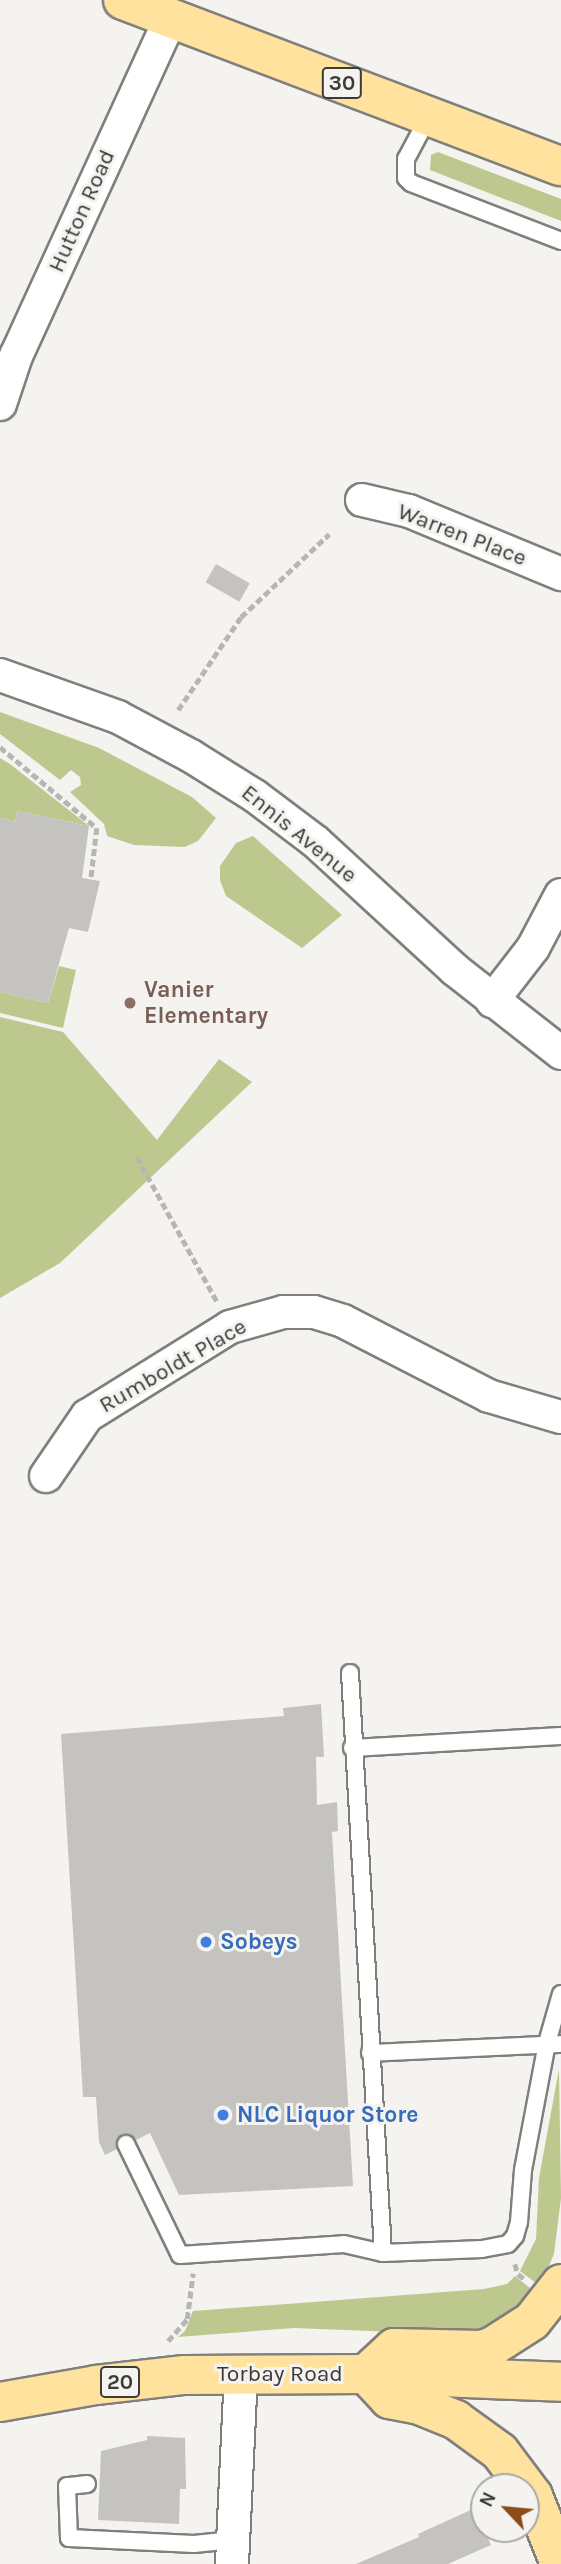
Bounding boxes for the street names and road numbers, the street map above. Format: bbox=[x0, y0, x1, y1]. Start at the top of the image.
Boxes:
road number: 30 bbox=[321, 66, 363, 100]
street label: Hutton Road bbox=[43, 145, 121, 277]
street label: Warren Place bbox=[394, 498, 530, 572]
street label: Ennis Avenue bbox=[236, 779, 362, 889]
street label: Rumboldt Place bbox=[94, 1313, 252, 1419]
street label: Torbay Road bbox=[217, 2360, 343, 2388]
road number: 20 bbox=[99, 2364, 141, 2400]

